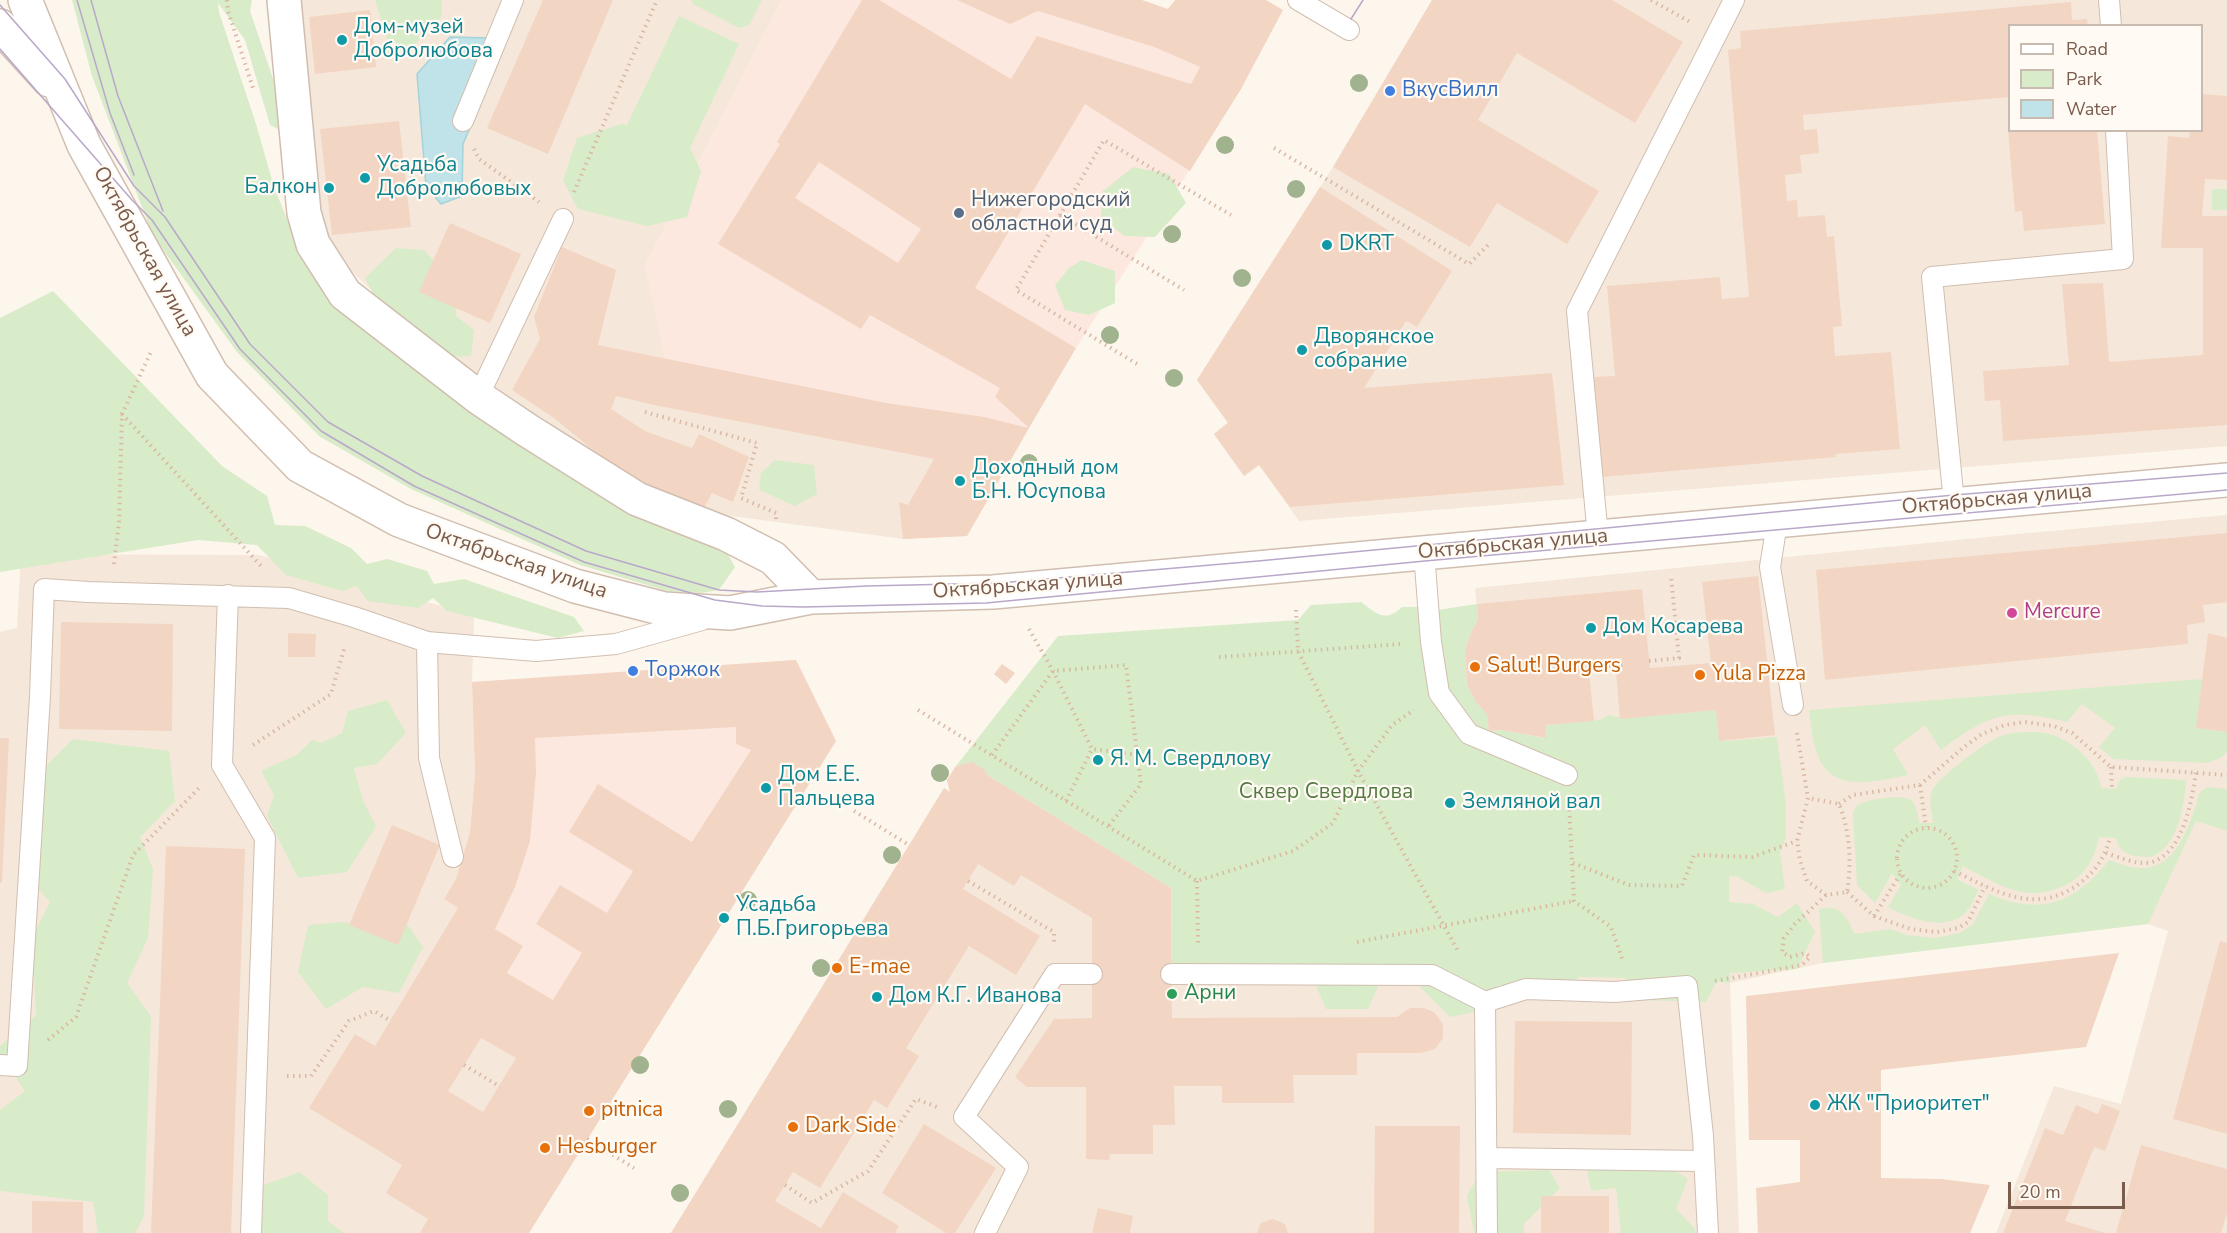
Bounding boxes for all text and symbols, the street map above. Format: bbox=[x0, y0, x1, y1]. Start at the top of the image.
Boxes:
place label: Дом-музей Добролюбова bbox=[354, 15, 493, 65]
legend bbox=[2008, 24, 2203, 132]
marker: Дом-музей Добролюбова bbox=[335, 33, 349, 47]
text: Road bbox=[2066, 37, 2108, 61]
text: Park bbox=[2066, 67, 2102, 91]
place label: ВкусВилл bbox=[1402, 78, 1499, 104]
marker: ВкусВилл bbox=[1383, 84, 1397, 98]
text: Water bbox=[2066, 97, 2117, 121]
place label: Усадьба Добролюбовых bbox=[377, 153, 531, 203]
street label: Октябрьская улица bbox=[87, 162, 201, 342]
marker: Усадьба Добролюбовых bbox=[358, 171, 372, 185]
place label: Балкон bbox=[245, 175, 317, 201]
marker: Балкон bbox=[322, 181, 336, 195]
place label: Нижегородский областной суд bbox=[971, 188, 1130, 238]
marker: Нижегородский областной суд bbox=[952, 206, 966, 220]
place label: DKRT bbox=[1339, 232, 1394, 258]
marker: DKRT bbox=[1320, 238, 1334, 252]
place label: Дворянское собрание bbox=[1314, 325, 1434, 375]
marker: Дворянское собрание bbox=[1295, 343, 1309, 357]
place label: Доходный дом Б.Н. Юсупова bbox=[972, 456, 1119, 506]
marker: Доходный дом Б.Н. Юсупова bbox=[953, 474, 967, 488]
street label: Октябрьская улица bbox=[1901, 479, 2093, 521]
street label: Октябрьская улица bbox=[422, 519, 610, 605]
street label: Октябрьская улица bbox=[1417, 524, 1609, 566]
street label: Октябрьская улица bbox=[932, 567, 1124, 605]
place label: Mercure bbox=[2024, 600, 2101, 626]
marker: Mercure bbox=[2005, 606, 2019, 620]
place label: Дом Косарева bbox=[1603, 615, 1744, 641]
marker: Дом Косарева bbox=[1584, 621, 1598, 635]
place label: Salut! Burgers bbox=[1487, 654, 1621, 680]
place label: Торжок bbox=[645, 658, 720, 684]
marker: Salut! Burgers bbox=[1468, 660, 1482, 674]
place label: Yula Pizza bbox=[1712, 662, 1806, 688]
marker: Торжок bbox=[626, 664, 640, 678]
marker: Yula Pizza bbox=[1693, 668, 1707, 682]
place label: Я. М. Свердлову bbox=[1110, 747, 1271, 773]
marker: Я. М. Свердлову bbox=[1091, 753, 1105, 767]
place label: Дом Е.Е. Пальцева bbox=[778, 763, 875, 813]
park label: Сквер Свердлова bbox=[1239, 780, 1413, 806]
marker: Дом Е.Е. Пальцева bbox=[759, 781, 773, 795]
place label: Земляной вал bbox=[1462, 790, 1601, 816]
marker: Земляной вал bbox=[1443, 796, 1457, 810]
place label: Усадьба П.Б.Григорьева bbox=[736, 893, 889, 943]
marker: Усадьба П.Б.Григорьева bbox=[717, 911, 731, 925]
place label: E-mae bbox=[849, 955, 910, 981]
marker: E-mae bbox=[830, 961, 844, 975]
place label: Арни bbox=[1184, 981, 1236, 1007]
place label: Дом К.Г. Иванова bbox=[889, 984, 1062, 1010]
marker: Арни bbox=[1165, 987, 1179, 1001]
marker: Дом К.Г. Иванова bbox=[870, 990, 884, 1004]
place label: ЖК "Приоритет" bbox=[1827, 1092, 1990, 1118]
place label: pitnica bbox=[601, 1098, 663, 1124]
marker: ЖК "Приоритет" bbox=[1808, 1098, 1822, 1112]
marker: pitnica bbox=[582, 1104, 596, 1118]
place label: Dark Side bbox=[805, 1114, 896, 1140]
marker: Dark Side bbox=[786, 1120, 800, 1134]
place label: Hesburger bbox=[557, 1135, 657, 1161]
marker: Hesburger bbox=[538, 1141, 552, 1155]
scale bar bbox=[2011, 1170, 2128, 1208]
text: 20 m bbox=[2019, 1180, 2061, 1204]

